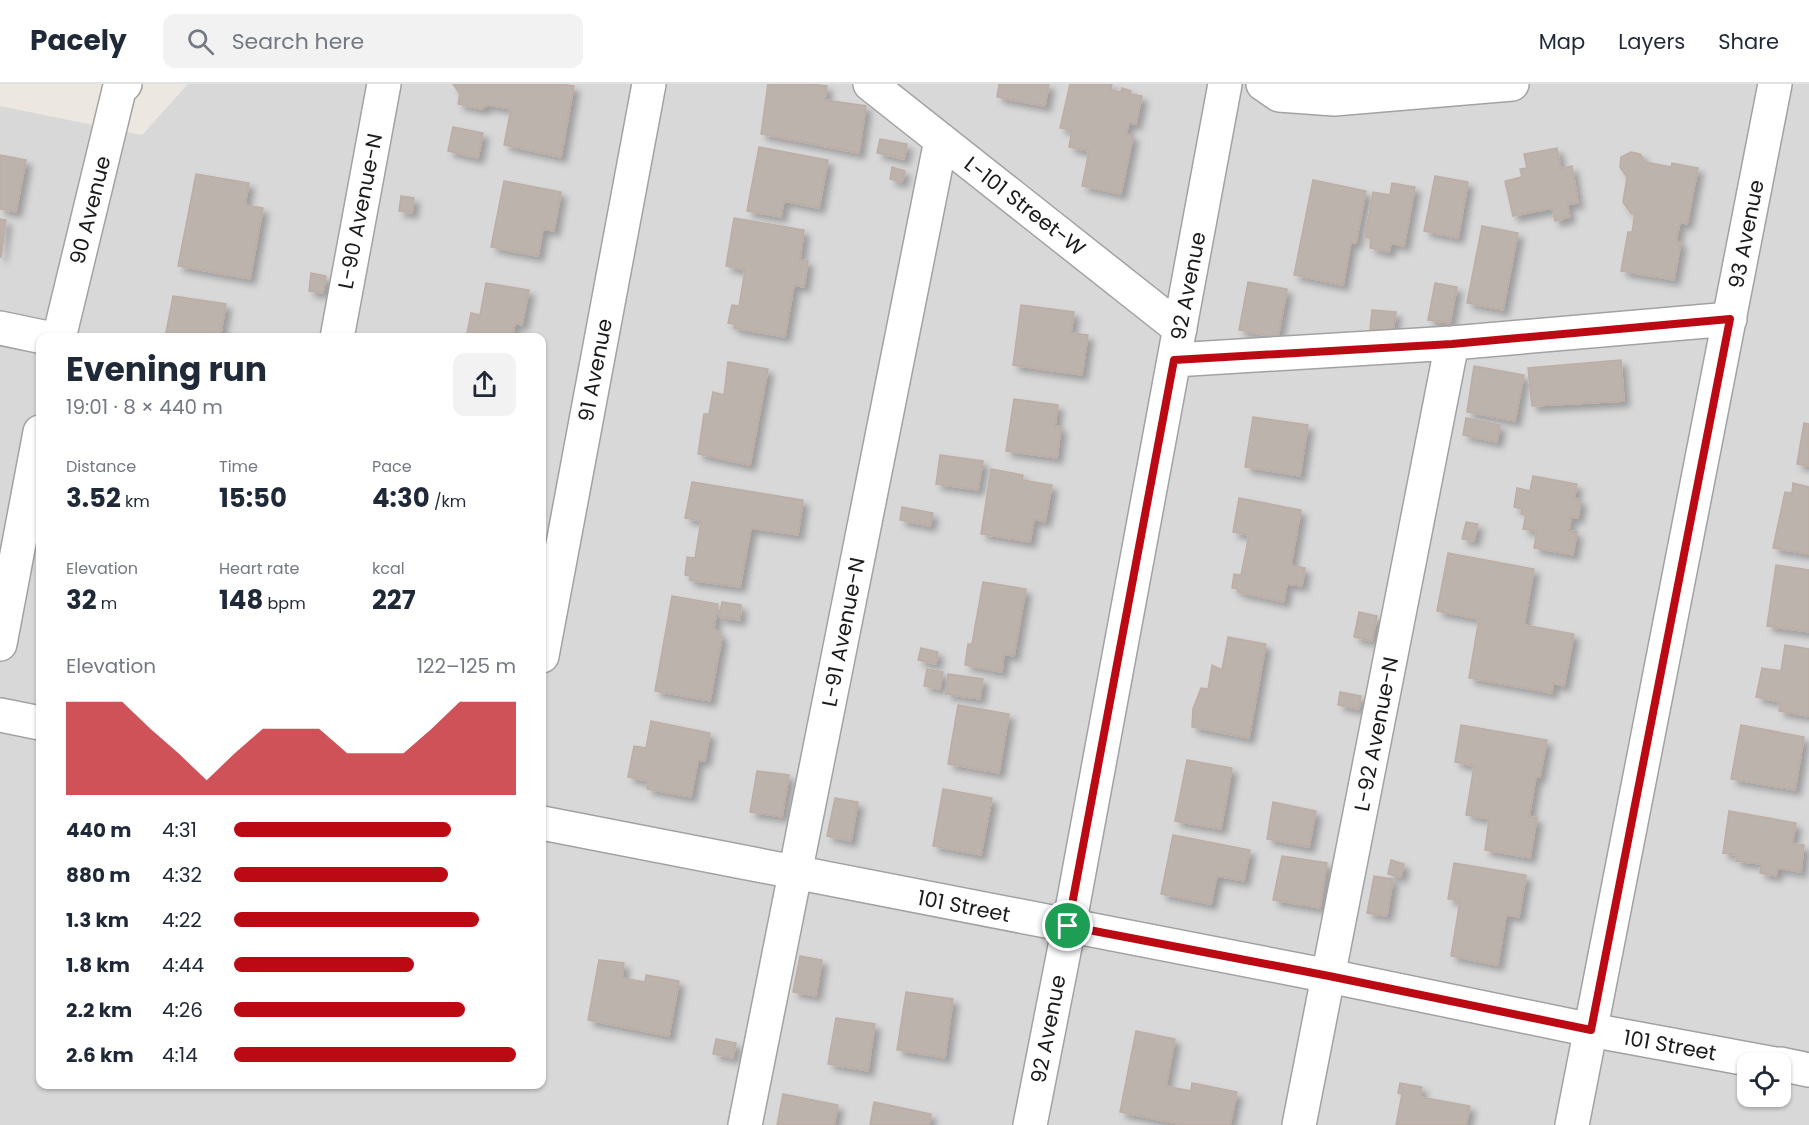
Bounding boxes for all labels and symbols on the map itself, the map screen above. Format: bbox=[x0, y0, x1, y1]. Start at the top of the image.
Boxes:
street label: L-90 Avenue-N bbox=[331, 131, 389, 291]
street label: L-101 Street-W bbox=[958, 149, 1092, 263]
street label: 90 Avenue bbox=[63, 153, 117, 267]
street label: 93 Avenue bbox=[1721, 177, 1771, 291]
street label: 92 Avenue bbox=[1163, 229, 1213, 343]
street label: 91 Avenue bbox=[571, 316, 619, 424]
street label: L-91 Avenue-N bbox=[814, 555, 872, 709]
street label: L-92 Avenue-N bbox=[1347, 654, 1405, 814]
street label: 101 Street bbox=[915, 883, 1013, 929]
pin bbox=[1042, 900, 1093, 951]
street label: 92 Avenue bbox=[1023, 972, 1073, 1086]
street label: 101 Street bbox=[1621, 1023, 1719, 1067]

